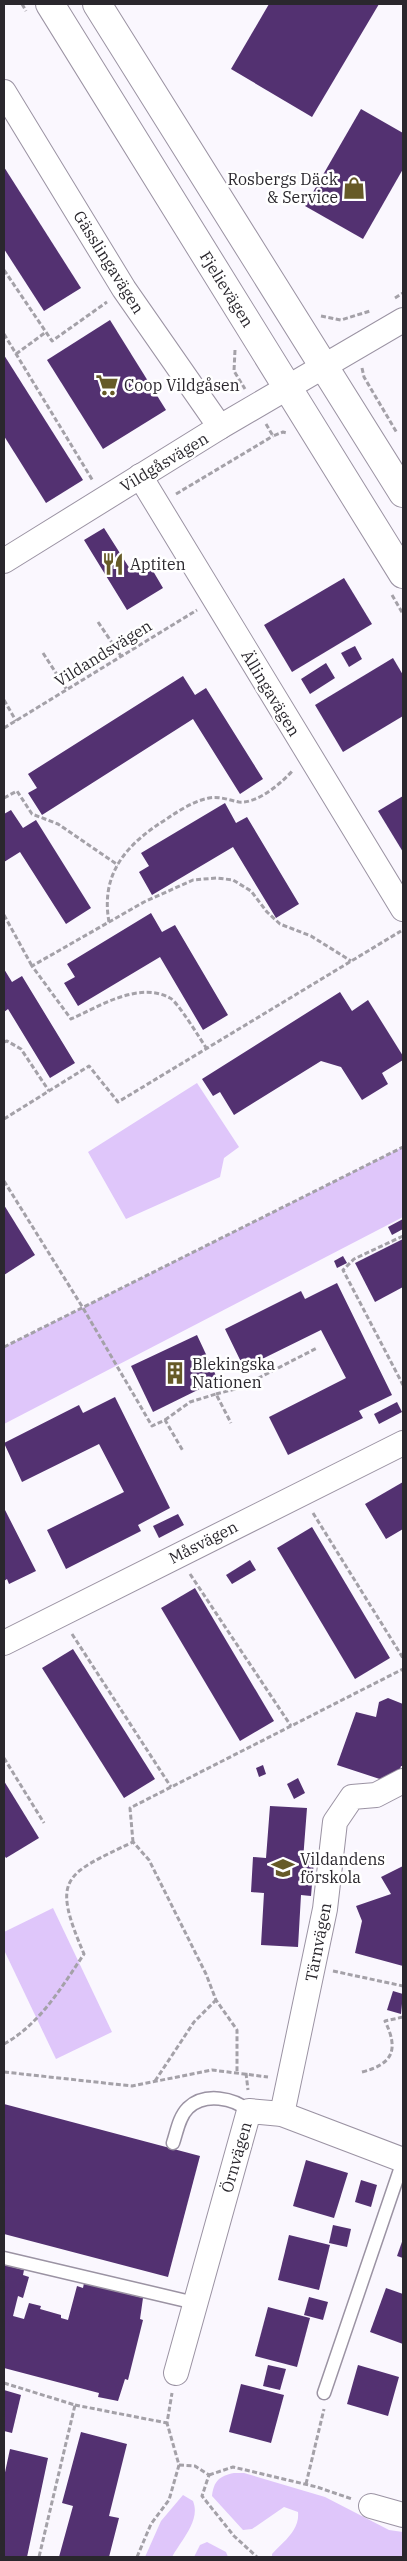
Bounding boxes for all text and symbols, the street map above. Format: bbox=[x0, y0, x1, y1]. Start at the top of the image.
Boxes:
place label: Rosbergs Däck & Service bbox=[227, 169, 339, 207]
shop icon: Rosbergs Däck & Service bbox=[341, 175, 367, 201]
street label: Gässlingavägen bbox=[69, 207, 149, 317]
street label: Fjelievägen bbox=[196, 247, 258, 331]
supermarket icon: Coop Vildgåsen bbox=[94, 372, 120, 398]
place label: Coop Vildgåsen bbox=[124, 375, 240, 395]
street label: Vildgåsvägen bbox=[116, 428, 212, 496]
restaurant icon: Aptiten bbox=[100, 551, 126, 577]
place label: Aptiten bbox=[130, 554, 186, 574]
street label: Vildandsvägen bbox=[51, 615, 155, 691]
street label: Ällingavägen bbox=[237, 646, 305, 740]
place label: Blekingska Nationen bbox=[192, 1354, 276, 1392]
building icon: Blekingska Nationen bbox=[162, 1360, 188, 1386]
street label: Måsvägen bbox=[165, 1516, 241, 1568]
place label: Vildandens förskola bbox=[300, 1849, 385, 1887]
school or university icon: Vildandens förskola bbox=[270, 1855, 296, 1881]
street label: Tärnvägen bbox=[301, 1901, 335, 1983]
street label: Örnvägen bbox=[216, 2119, 256, 2195]

